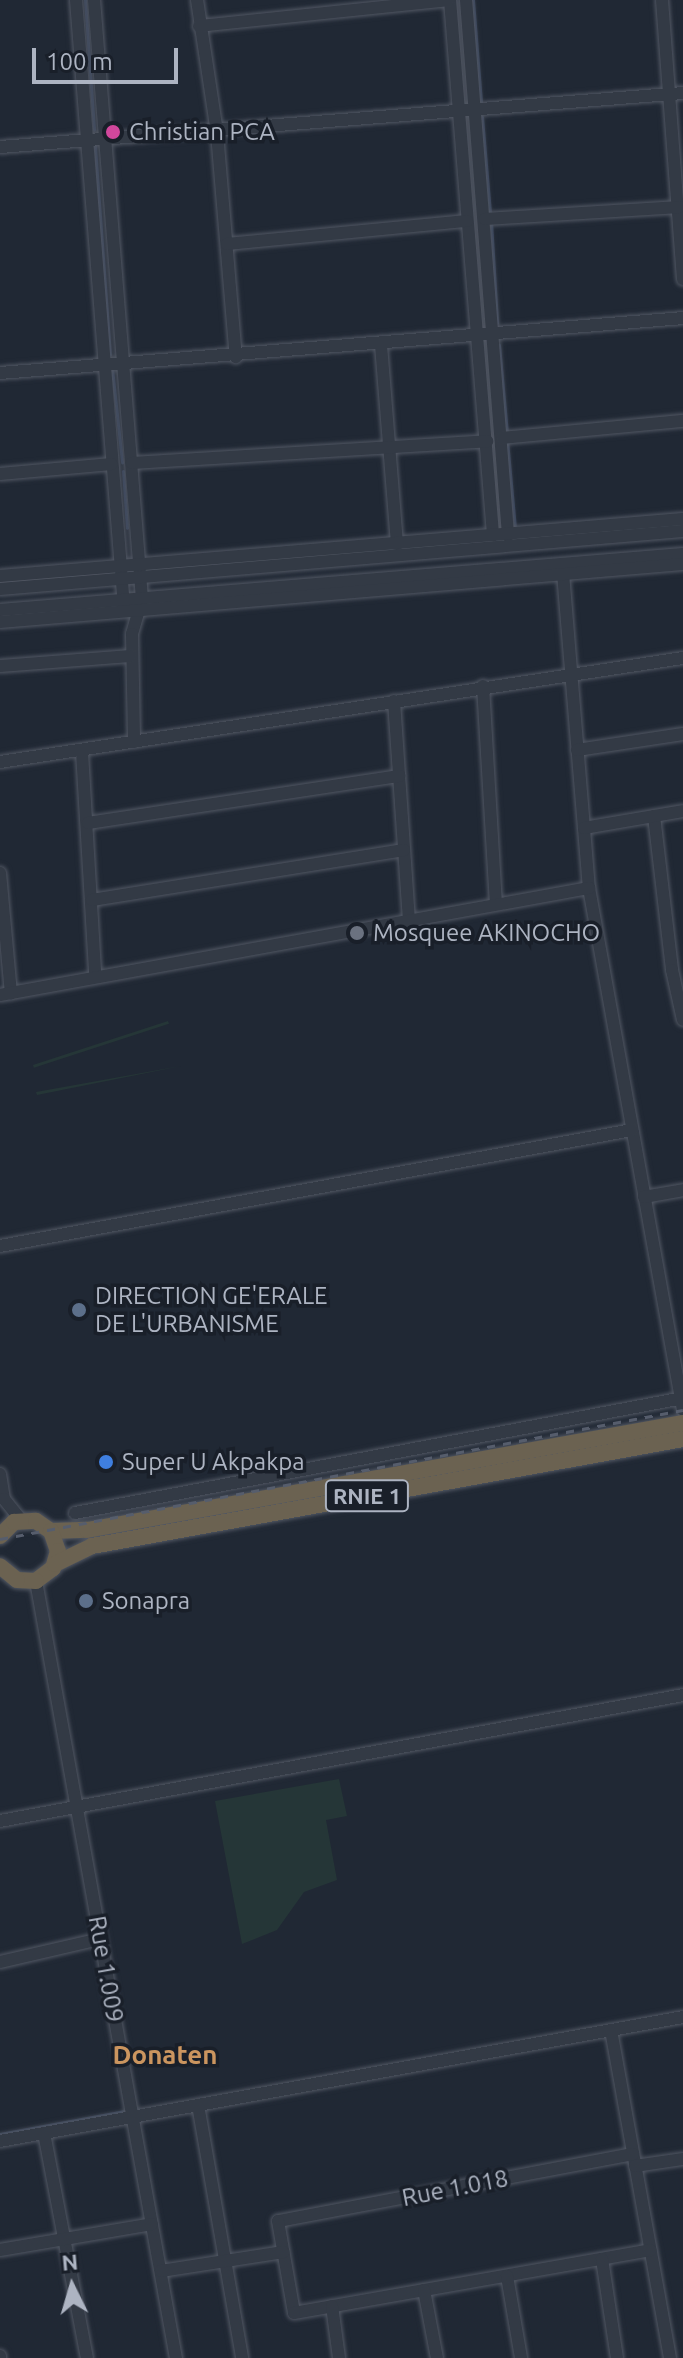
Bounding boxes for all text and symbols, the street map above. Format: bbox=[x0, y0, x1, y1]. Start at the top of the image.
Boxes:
scale bar bbox=[36, 32, 182, 82]
text: 100 m bbox=[46, 48, 113, 75]
place label: Christian PCA bbox=[129, 118, 275, 146]
marker: Christian PCA bbox=[104, 123, 122, 141]
place label: Mosquee AKINOCHO bbox=[373, 919, 600, 947]
marker: Mosquee AKINOCHO bbox=[348, 924, 366, 942]
place label: DIRECTION GE'ERALE DE L'URBANISME bbox=[95, 1282, 328, 1338]
marker: DIRECTION GE'ERALE DE L'URBANISME bbox=[70, 1301, 88, 1319]
place label: Super U Akpakpa bbox=[122, 1448, 305, 1476]
marker: Super U Akpakpa bbox=[97, 1453, 115, 1471]
road number: RNIE 1 bbox=[323, 1478, 411, 1514]
place label: Sonapra bbox=[102, 1587, 190, 1615]
marker: Sonapra bbox=[77, 1592, 95, 1610]
street label: Rue 1.009 bbox=[82, 1914, 130, 2024]
district label: Donaten bbox=[113, 2039, 217, 2071]
street label: Rue 1.018 bbox=[400, 2164, 510, 2212]
north arrow bbox=[32, 2246, 112, 2326]
text: N bbox=[61, 2248, 79, 2275]

